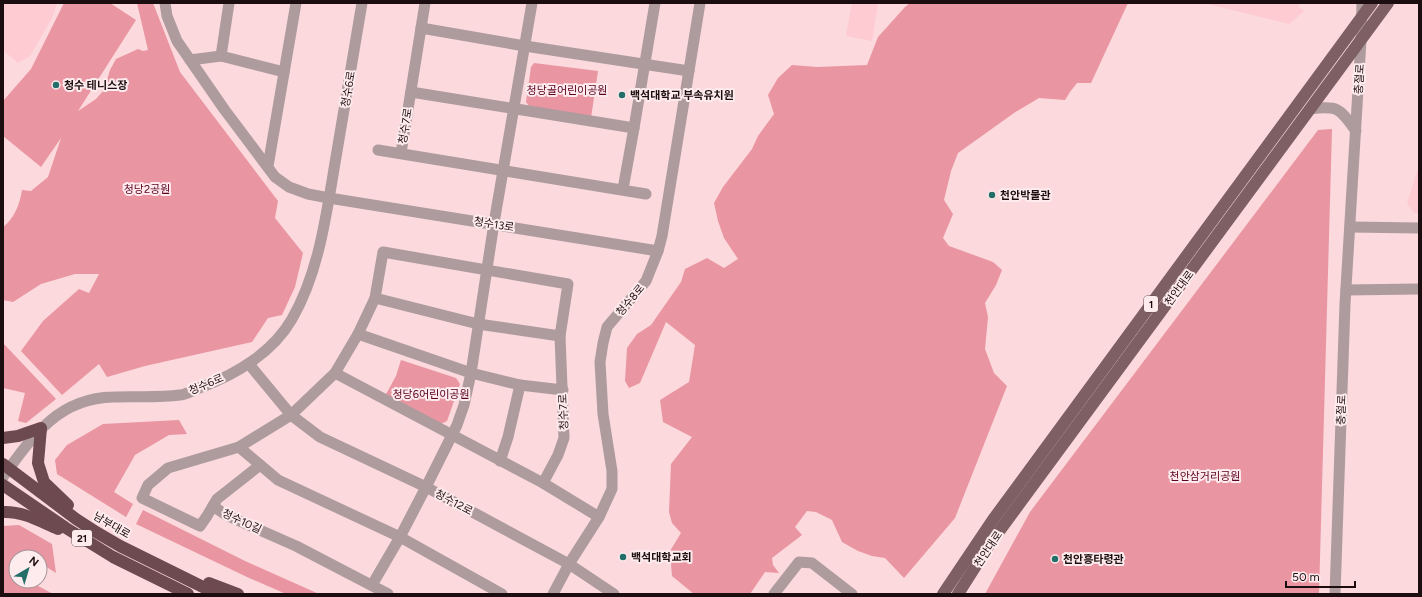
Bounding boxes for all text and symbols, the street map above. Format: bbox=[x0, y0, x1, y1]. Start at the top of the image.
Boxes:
street label: 충절로 bbox=[1352, 63, 1367, 95]
street label: 청수6로 bbox=[339, 70, 358, 108]
place label: 청수 테니스장 bbox=[64, 79, 127, 92]
marker: 청수 테니스장 bbox=[51, 80, 61, 90]
park label: 청당골어린이공원 bbox=[527, 84, 607, 97]
place label: 백석대학교 부속유치원 bbox=[630, 89, 734, 102]
marker: 백석대학교 부속유치원 bbox=[617, 90, 627, 100]
street label: 청수7로 bbox=[396, 107, 415, 145]
park label: 청당2공원 bbox=[124, 183, 170, 196]
place label: 천안박물관 bbox=[1000, 189, 1051, 202]
marker: 천안박물관 bbox=[987, 190, 997, 200]
street label: 청수13로 bbox=[473, 215, 515, 234]
street label: 천안대로 bbox=[1162, 268, 1197, 308]
street label: 청수8로 bbox=[613, 282, 647, 319]
road number: 1 bbox=[1144, 296, 1158, 312]
street label: 청수6로 bbox=[187, 371, 226, 398]
park label: 청당6어린이공원 bbox=[392, 388, 470, 401]
street label: 청수7로 bbox=[556, 394, 571, 430]
street label: 충절로 bbox=[1334, 395, 1349, 425]
park label: 천안삼거리공원 bbox=[1170, 470, 1240, 483]
street label: 청수12로 bbox=[433, 487, 475, 518]
street label: 청수10길 bbox=[220, 507, 264, 536]
street label: 남부대로 bbox=[91, 510, 133, 541]
street label: 천안대로 bbox=[972, 529, 1005, 570]
road number: 21 bbox=[72, 530, 92, 546]
north arrow bbox=[8, 549, 48, 589]
place label: 백석대학교회 bbox=[631, 551, 692, 564]
marker: 백석대학교회 bbox=[618, 552, 628, 562]
place label: 천안흥타령관 bbox=[1063, 553, 1124, 566]
text: N bbox=[26, 554, 41, 569]
marker: 천안흥타령관 bbox=[1050, 554, 1060, 564]
scale bar bbox=[1286, 563, 1355, 589]
text: 50 m bbox=[1292, 570, 1320, 584]

